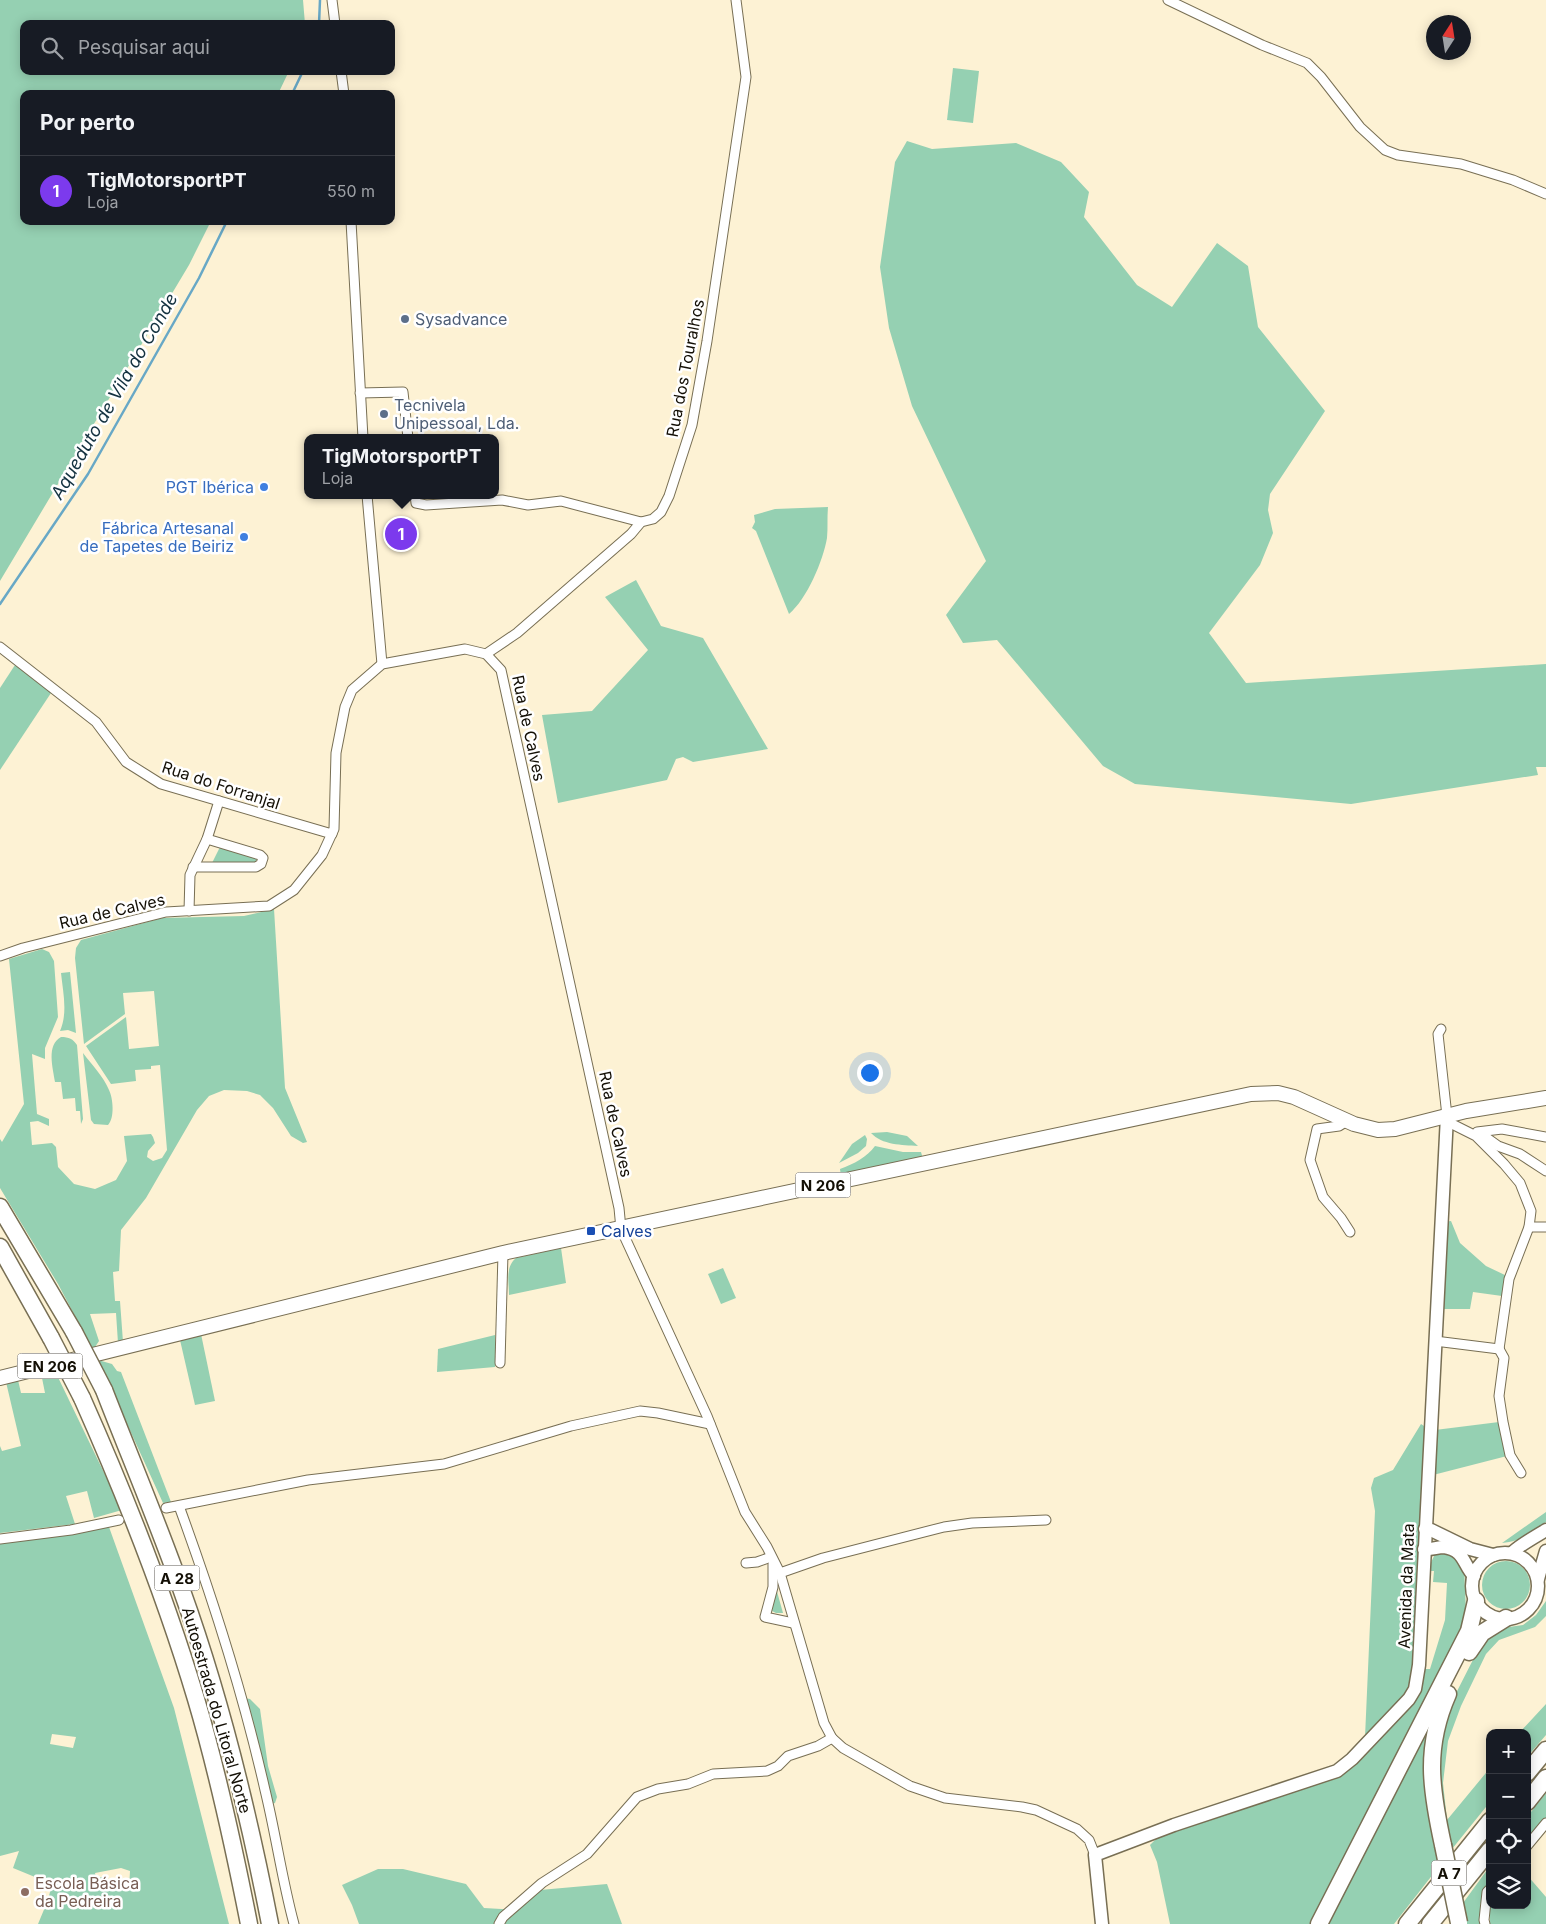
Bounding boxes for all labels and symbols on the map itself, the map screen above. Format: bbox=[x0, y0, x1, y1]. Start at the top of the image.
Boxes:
north arrow bbox=[1426, 15, 1471, 60]
water label: Aqueduto de Vila do Conde bbox=[46, 289, 182, 504]
street label: Rua dos Touralhos bbox=[662, 297, 708, 439]
place label: Sysadvance bbox=[415, 309, 507, 329]
marker: Sysadvance bbox=[399, 313, 411, 325]
place label: Tecnivela Unipessoal, Lda. bbox=[394, 395, 519, 433]
marker: Tecnivela Unipessoal, Lda. bbox=[378, 408, 390, 420]
place label: PGT Ibérica bbox=[166, 477, 254, 497]
marker: PGT Ibérica bbox=[258, 481, 270, 493]
pin: 1 bbox=[385, 515, 417, 553]
place label: Fábrica Artesanal de Tapetes de Beiriz bbox=[79, 518, 234, 556]
marker: Fábrica Artesanal de Tapetes de Beiriz bbox=[238, 531, 250, 543]
street label: Rua de Calves bbox=[508, 673, 550, 783]
street label: Rua do Forranjal bbox=[159, 756, 283, 814]
street label: Rua de Calves bbox=[57, 889, 167, 933]
your location bbox=[857, 1060, 883, 1086]
street label: Rua de Calves bbox=[595, 1069, 637, 1179]
road number: N 206 bbox=[796, 1172, 850, 1198]
place label: Calves bbox=[601, 1221, 652, 1241]
marker: Calves bbox=[585, 1225, 597, 1237]
road number: EN 206 bbox=[18, 1354, 82, 1378]
street label: Avenida da Mata bbox=[1394, 1523, 1418, 1649]
road number: A 28 bbox=[154, 1566, 200, 1590]
street label: Autoestrada do Litoral Norte bbox=[178, 1605, 256, 1815]
road number: A 7 bbox=[1432, 1860, 1466, 1886]
place label: Escola Básica da Pedreira bbox=[35, 1873, 139, 1911]
marker: Escola Básica da Pedreira bbox=[19, 1886, 31, 1898]

